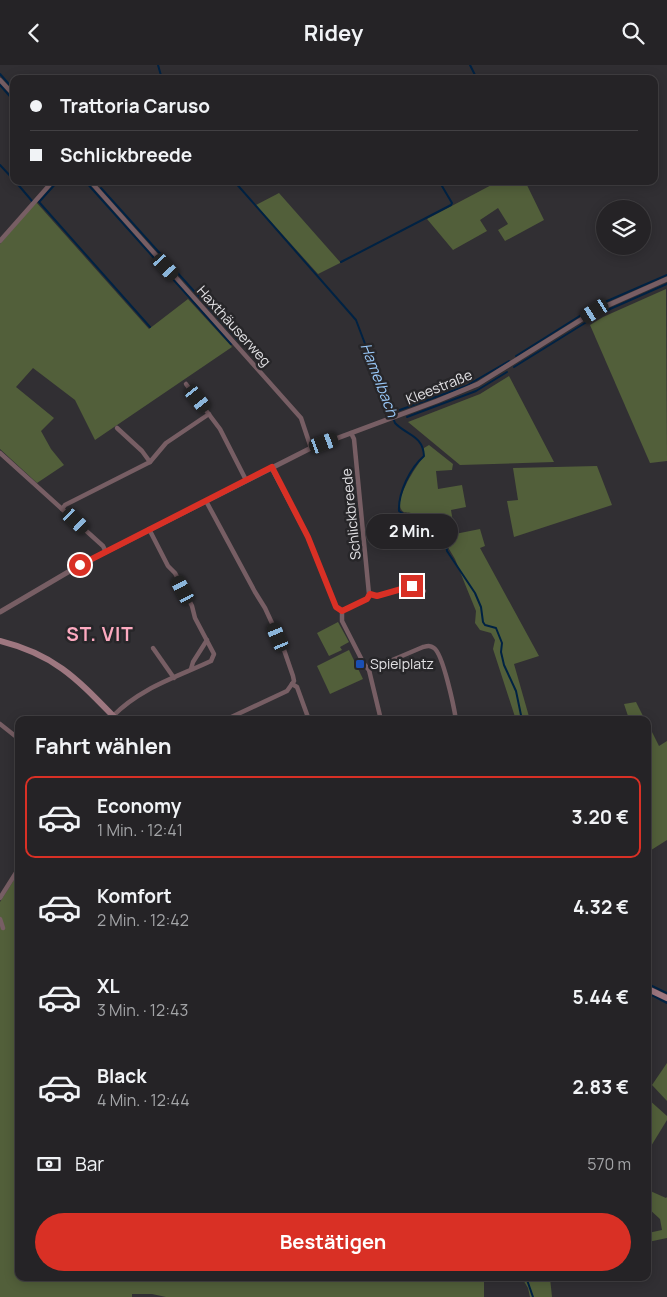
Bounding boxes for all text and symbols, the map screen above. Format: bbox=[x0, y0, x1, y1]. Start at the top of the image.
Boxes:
text: Ridey bbox=[304, 18, 363, 48]
icon: back bbox=[20, 19, 48, 47]
icon: search bbox=[619, 19, 647, 47]
text: Trattoria Caruso bbox=[60, 93, 210, 119]
text: Schlickbreede bbox=[60, 142, 192, 168]
map controls bbox=[596, 200, 651, 255]
button: layers bbox=[596, 200, 651, 255]
car bbox=[150, 251, 181, 283]
street label: Haxthäuserweg bbox=[193, 281, 276, 370]
car bbox=[578, 297, 611, 325]
water label: Hamelbach bbox=[356, 340, 404, 421]
street label: Kleestraße bbox=[403, 365, 475, 408]
car bbox=[182, 383, 213, 415]
car bbox=[307, 431, 340, 455]
street label: Schlickbreede bbox=[336, 467, 365, 561]
car bbox=[59, 505, 92, 537]
callout: 2 Min. bbox=[366, 513, 458, 549]
text: 2 Min. bbox=[389, 520, 435, 542]
route start bbox=[69, 554, 91, 576]
car bbox=[169, 573, 196, 607]
route end bbox=[401, 575, 423, 597]
car bbox=[265, 620, 290, 654]
district label: ST. VIT bbox=[66, 621, 134, 647]
place label: Spielplatz bbox=[370, 654, 434, 673]
marker: Spielplatz bbox=[354, 658, 366, 670]
text: Fahrt wählen bbox=[35, 731, 172, 761]
text: Economy bbox=[97, 793, 181, 819]
icon: car bbox=[37, 795, 82, 840]
text: 3.20 € bbox=[572, 804, 629, 830]
text: 1 Min. · 12:41 bbox=[97, 819, 183, 841]
text: Komfort bbox=[97, 883, 172, 909]
icon: car bbox=[37, 885, 82, 930]
text: 4.32 € bbox=[573, 894, 629, 920]
text: 2 Min. · 12:42 bbox=[97, 909, 189, 931]
text: XL bbox=[97, 973, 120, 999]
icon: car bbox=[37, 975, 82, 1020]
text: 5.44 € bbox=[572, 984, 629, 1010]
text: 3 Min. · 12:43 bbox=[97, 999, 188, 1021]
text: Black bbox=[97, 1063, 146, 1089]
icon: car bbox=[37, 1065, 82, 1110]
text: 2.83 € bbox=[572, 1074, 629, 1100]
text: 4 Min. · 12:44 bbox=[97, 1089, 190, 1111]
icon: cash bbox=[35, 1150, 63, 1178]
text: Bar bbox=[75, 1151, 104, 1177]
text: 570 m bbox=[587, 1153, 631, 1175]
button: Bestätigen bbox=[35, 1213, 631, 1271]

